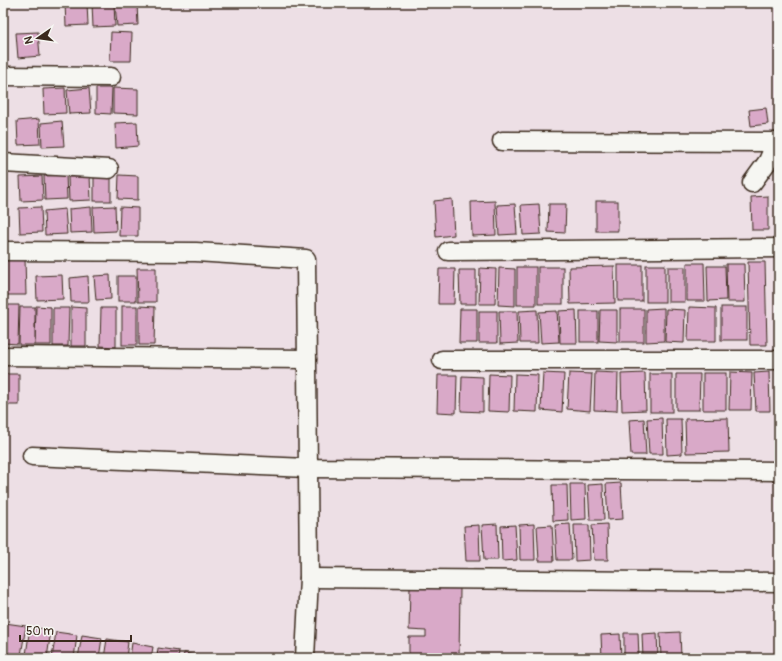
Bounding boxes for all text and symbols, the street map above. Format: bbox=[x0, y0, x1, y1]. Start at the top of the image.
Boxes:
north arrow bbox=[18, 18, 58, 58]
text: N bbox=[21, 35, 36, 45]
scale bar bbox=[20, 617, 131, 643]
text: 50 m bbox=[26, 624, 54, 639]

